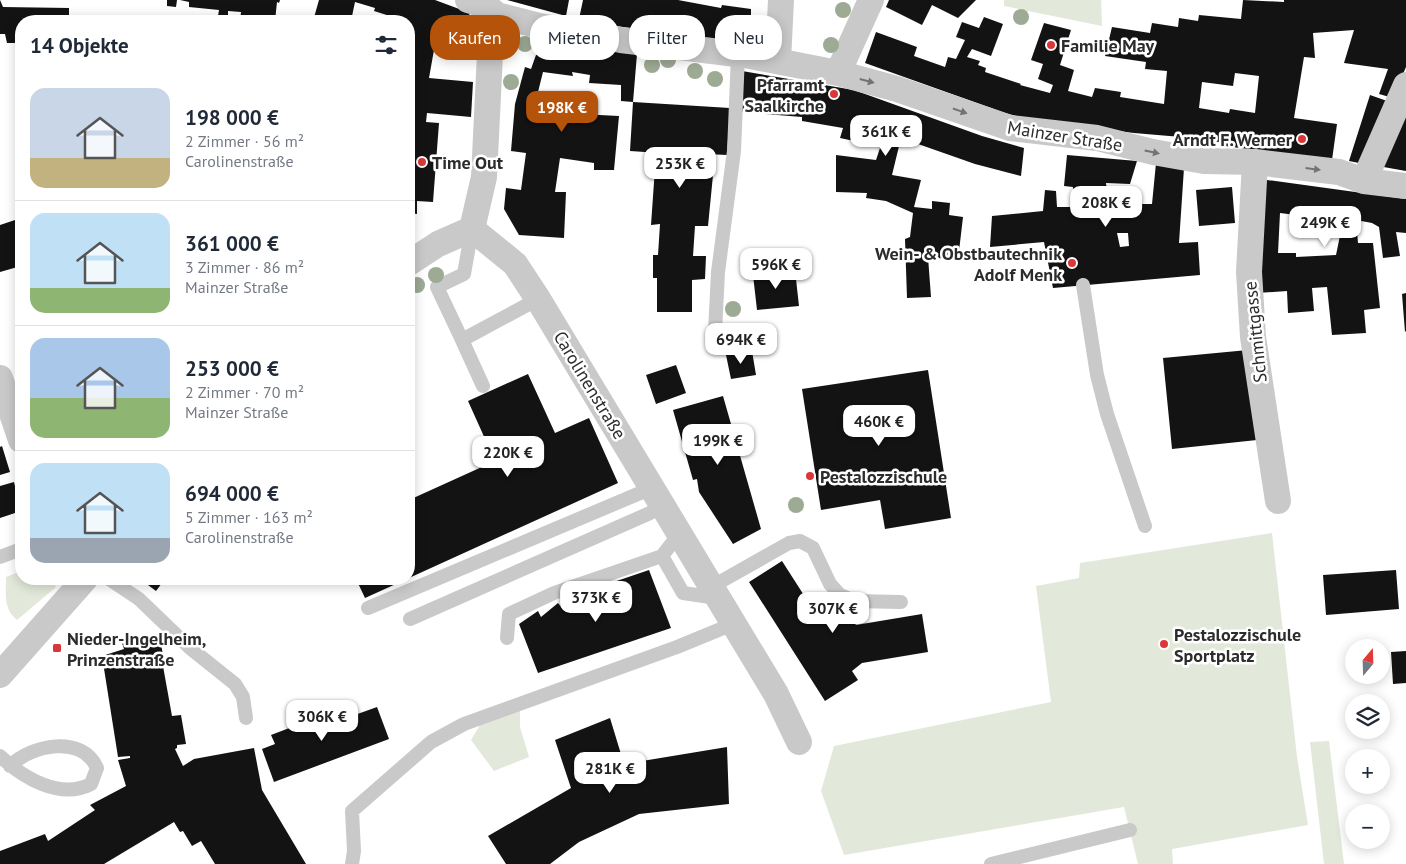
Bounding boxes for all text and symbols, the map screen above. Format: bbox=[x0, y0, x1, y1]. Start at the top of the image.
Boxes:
chip: Kaufen bbox=[430, 15, 520, 60]
chip: Mieten bbox=[530, 15, 619, 60]
chip: Filter bbox=[629, 15, 705, 60]
chip: Neu bbox=[715, 15, 782, 60]
icon: filters bbox=[372, 31, 400, 59]
text: 14 Objekte bbox=[30, 32, 129, 59]
place label: Familie May bbox=[1061, 34, 1155, 57]
marker: Familie May bbox=[1045, 39, 1057, 51]
place label: Pfarramt Saalkirche bbox=[745, 73, 825, 117]
one-way arrow bbox=[860, 77, 875, 85]
marker: Pfarramt Saalkirche bbox=[828, 88, 840, 100]
pin: 198K € bbox=[521, 90, 603, 133]
text: 198K € bbox=[537, 97, 587, 117]
text: 198 000 € bbox=[185, 104, 279, 131]
one-way arrow bbox=[953, 107, 968, 115]
icon: home bbox=[70, 108, 130, 168]
pin: 361K € bbox=[845, 114, 927, 157]
street label: Mainzer Straße bbox=[1006, 116, 1124, 156]
text: 361K € bbox=[861, 121, 911, 141]
place label: Arndt F. Werner bbox=[1173, 128, 1293, 151]
text: 2 Zimmer · 56 m² bbox=[185, 131, 304, 151]
marker: Arndt F. Werner bbox=[1296, 133, 1308, 145]
pin: 253K € bbox=[639, 146, 721, 189]
one-way arrow bbox=[1145, 148, 1161, 156]
text: Carolinenstraße bbox=[185, 151, 294, 171]
place label: Time Out bbox=[432, 151, 504, 174]
text: 253K € bbox=[655, 153, 705, 173]
marker: Time Out bbox=[416, 156, 428, 168]
one-way arrow bbox=[1306, 165, 1322, 173]
pin: 208K € bbox=[1065, 186, 1147, 228]
text: 208K € bbox=[1081, 192, 1131, 212]
pin: 249K € bbox=[1284, 206, 1366, 248]
text: 249K € bbox=[1300, 212, 1350, 232]
text: 361 000 € bbox=[185, 230, 279, 257]
icon: home bbox=[70, 233, 130, 293]
place label: Wein- & Obstbautechnik Adolf Menk bbox=[875, 242, 1062, 286]
pin: 596K € bbox=[735, 248, 817, 290]
text: 596K € bbox=[751, 254, 801, 274]
text: 3 Zimmer · 86 m² bbox=[185, 257, 304, 277]
marker: Wein- & Obstbautechnik Adolf Menk bbox=[1066, 257, 1078, 269]
text: Mainzer Straße bbox=[185, 277, 288, 297]
street label: Schmittgasse bbox=[1238, 280, 1272, 384]
pin: 694K € bbox=[700, 322, 782, 365]
street label: Carolinenstraße bbox=[549, 327, 631, 443]
text: 694K € bbox=[716, 329, 766, 349]
text: 253 000 € bbox=[185, 355, 279, 382]
icon: home bbox=[70, 358, 130, 418]
text: 2 Zimmer · 70 m² bbox=[185, 382, 304, 402]
text: Mainzer Straße bbox=[185, 402, 288, 422]
pin: 460K € bbox=[838, 404, 920, 447]
text: 460K € bbox=[854, 411, 904, 431]
pin: 199K € bbox=[677, 424, 759, 466]
text: 199K € bbox=[693, 430, 743, 450]
pin: 220K € bbox=[467, 436, 549, 478]
text: 220K € bbox=[483, 442, 533, 462]
place label: Pestalozzischule bbox=[820, 465, 947, 488]
marker: Pestalozzischule bbox=[804, 470, 816, 482]
text: 694 000 € bbox=[185, 480, 279, 507]
icon: home bbox=[70, 483, 130, 543]
text: 5 Zimmer · 163 m² bbox=[185, 507, 313, 527]
text: Carolinenstraße bbox=[185, 527, 294, 547]
pin: 373K € bbox=[555, 580, 637, 623]
text: 373K € bbox=[571, 587, 621, 607]
pin: 307K € bbox=[792, 592, 874, 634]
text: 307K € bbox=[808, 598, 858, 618]
place label: Pestalozzischule Sportplatz bbox=[1174, 623, 1301, 667]
place label: Nieder-Ingelheim, Prinzenstraße bbox=[67, 627, 206, 671]
marker: Pestalozzischule Sportplatz bbox=[1158, 638, 1170, 650]
north arrow bbox=[1345, 639, 1390, 684]
map controls bbox=[1345, 639, 1390, 849]
marker: Nieder-Ingelheim, Prinzenstraße bbox=[51, 642, 63, 654]
button: layers bbox=[1345, 694, 1390, 739]
pin: 306K € bbox=[281, 700, 363, 742]
text: 306K € bbox=[297, 706, 347, 726]
button: + bbox=[1345, 749, 1390, 794]
pin: 281K € bbox=[569, 752, 651, 794]
text: 281K € bbox=[585, 758, 635, 778]
button: − bbox=[1345, 804, 1390, 849]

